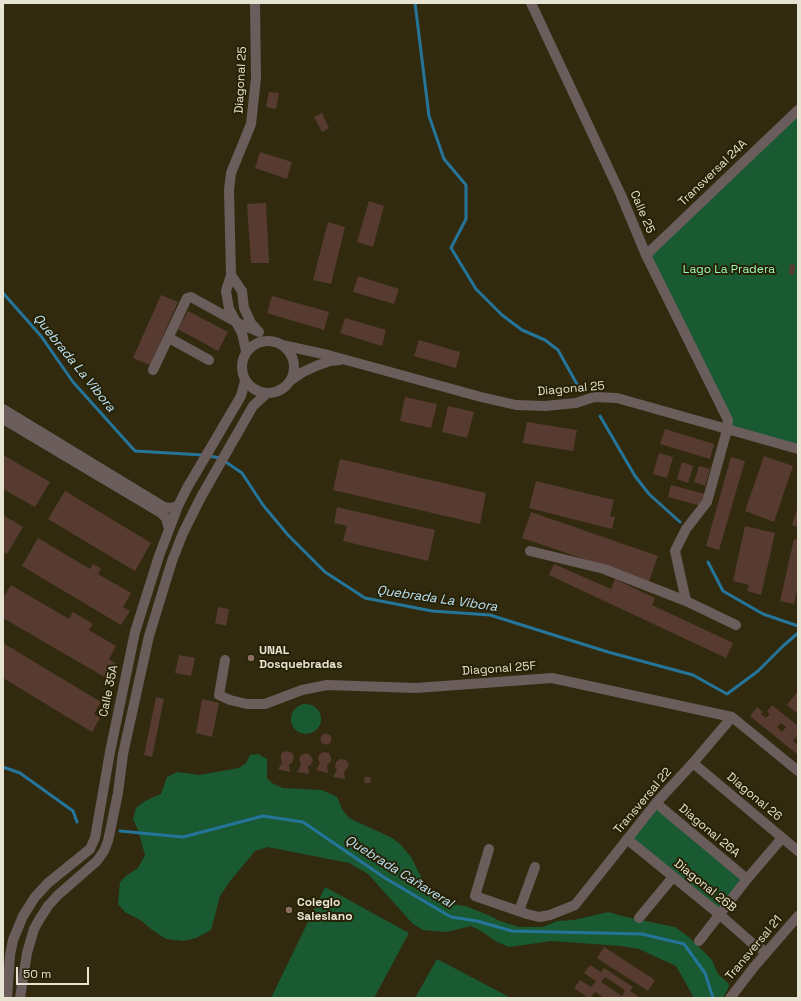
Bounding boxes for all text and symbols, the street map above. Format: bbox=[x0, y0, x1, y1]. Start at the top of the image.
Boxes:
street label: Diagonal 25 bbox=[232, 46, 250, 114]
street label: Transversal 24A bbox=[676, 137, 750, 209]
street label: Calle 25 bbox=[627, 188, 657, 236]
park label: Lago La Pradera bbox=[683, 263, 775, 277]
water label: Quebrada La Vibora bbox=[30, 311, 118, 415]
street label: Diagonal 25 bbox=[537, 379, 605, 399]
water label: Quebrada La Vibora bbox=[376, 583, 498, 615]
place label: UNAL Dosquebradas bbox=[259, 644, 343, 672]
marker: UNAL Dosquebradas bbox=[246, 653, 256, 663]
street label: Diagonal 25F bbox=[462, 659, 536, 679]
street label: Calle 35A bbox=[96, 664, 122, 718]
street label: Transversal 22 bbox=[611, 765, 675, 837]
street label: Diagonal 26 bbox=[723, 770, 785, 824]
street label: Diagonal 26A bbox=[676, 801, 742, 861]
water label: Quebrada Cañaveral bbox=[342, 832, 456, 912]
street label: Diagonal 26B bbox=[671, 857, 739, 915]
place label: Colegio Salesiano bbox=[297, 896, 352, 924]
marker: Colegio Salesiano bbox=[284, 905, 294, 915]
street label: Transversal 21 bbox=[723, 913, 785, 983]
scale bar bbox=[18, 959, 91, 985]
text: 50 m bbox=[23, 966, 51, 982]

